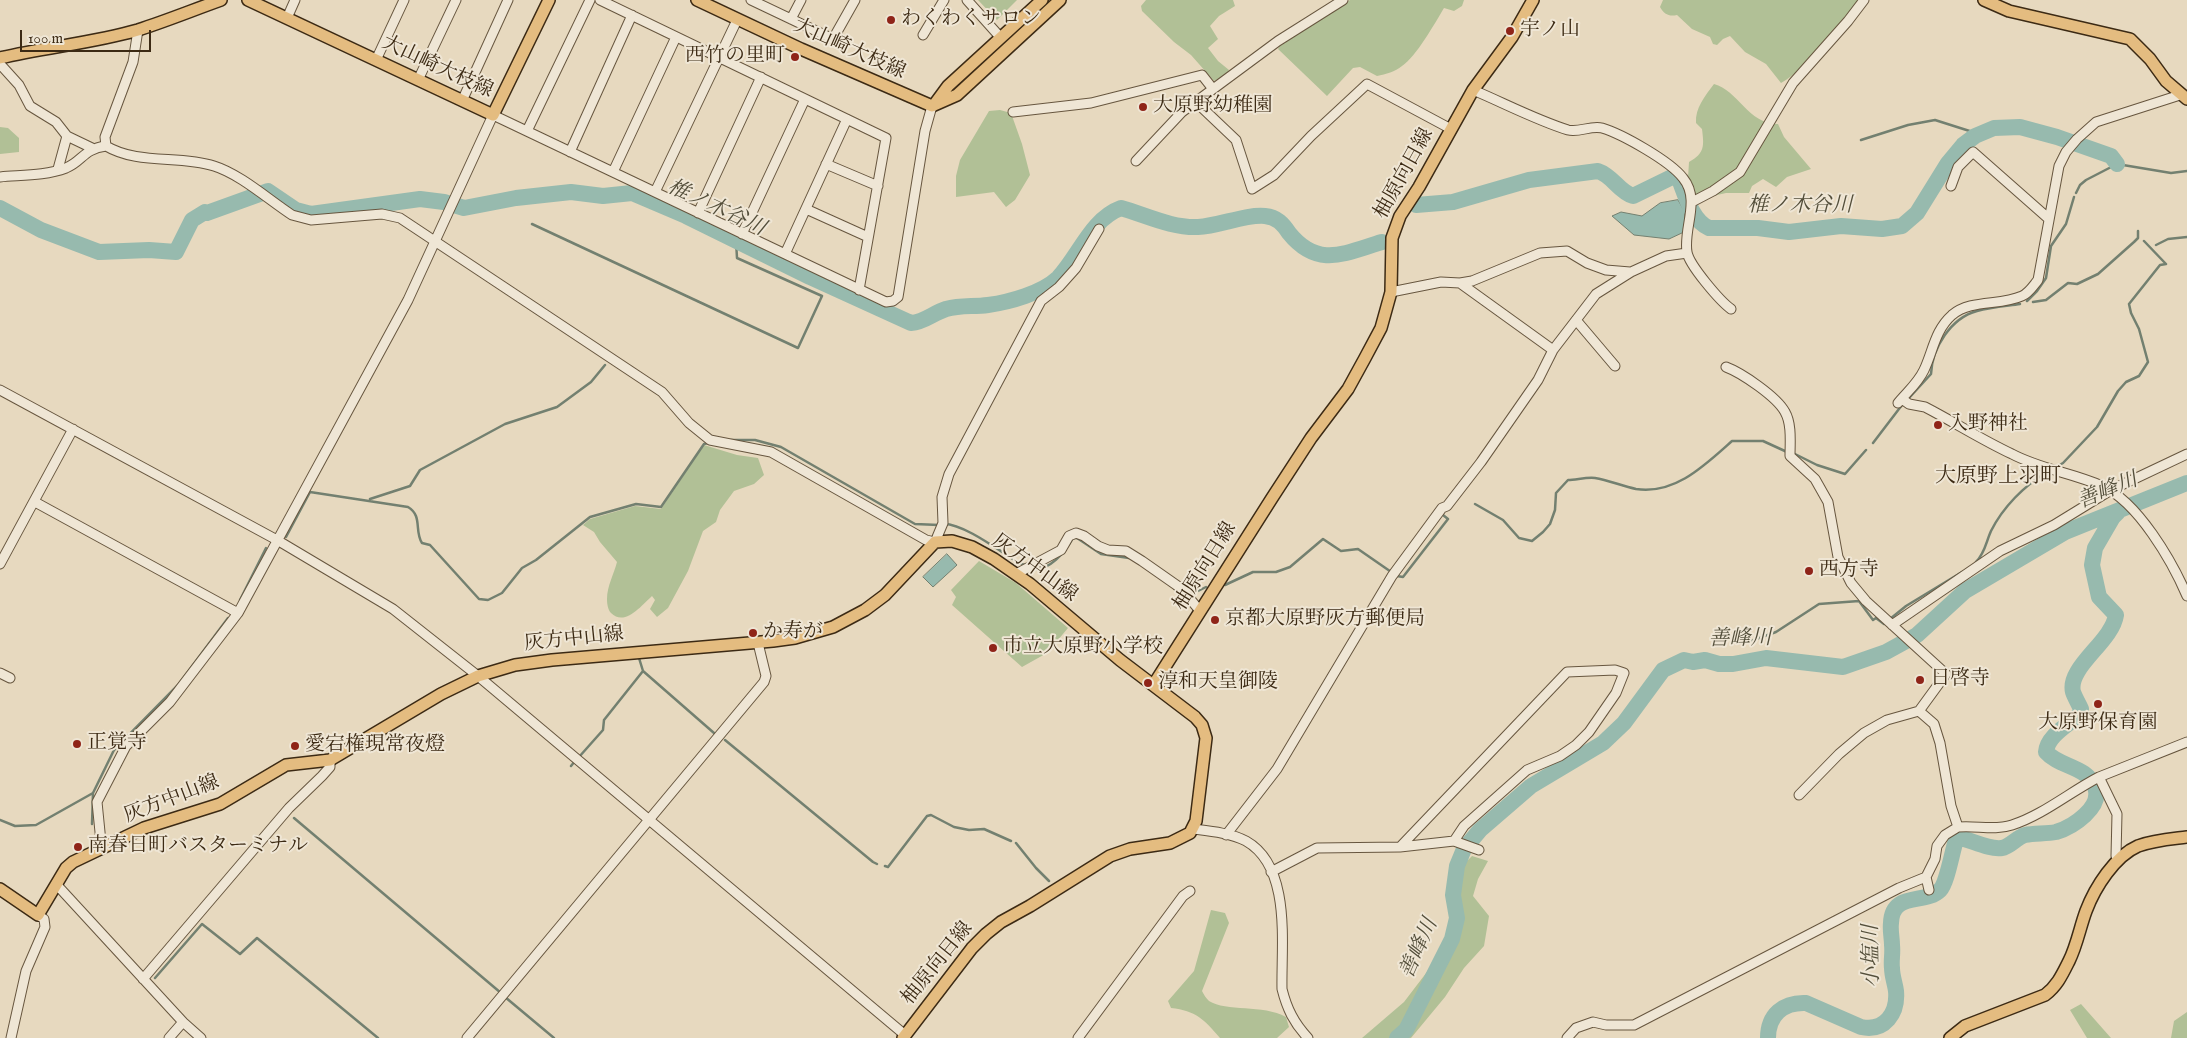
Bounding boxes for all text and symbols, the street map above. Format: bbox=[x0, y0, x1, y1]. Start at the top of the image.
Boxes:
place label: わくわくサロン bbox=[901, 8, 1041, 32]
marker: わくわくサロン bbox=[885, 14, 897, 26]
street label: 大山崎大枝線 bbox=[789, 15, 909, 85]
place label: 宇ノ山 bbox=[1520, 19, 1580, 43]
scale bar bbox=[22, 20, 154, 52]
marker: 宇ノ山 bbox=[1504, 25, 1516, 37]
text: 100 m bbox=[28, 29, 63, 48]
street label: 大山崎大枝線 bbox=[378, 32, 496, 104]
place label: 西竹の里町 bbox=[685, 45, 785, 69]
marker: 西竹の里町 bbox=[789, 51, 801, 63]
place label: 大原野幼稚園 bbox=[1153, 95, 1273, 119]
marker: 大原野幼稚園 bbox=[1137, 101, 1149, 113]
street label: 柚原向日線 bbox=[1370, 124, 1440, 224]
water label: 椎ノ木谷川 bbox=[663, 175, 769, 243]
water label: 椎ノ木谷川 bbox=[1748, 194, 1852, 220]
place label: 入野神社 bbox=[1948, 413, 2028, 437]
marker: 入野神社 bbox=[1932, 419, 1944, 431]
district label: 大原野上羽町 bbox=[1935, 465, 2061, 491]
water label: 善峰川 bbox=[2074, 469, 2142, 515]
street label: 柚原向日線 bbox=[1169, 518, 1243, 616]
street label: 灰方中山線 bbox=[986, 530, 1082, 608]
place label: 西方寺 bbox=[1819, 559, 1879, 583]
marker: 西方寺 bbox=[1803, 565, 1815, 577]
place label: 京都大原野灰方郵便局 bbox=[1225, 608, 1425, 632]
marker: 京都大原野灰方郵便局 bbox=[1209, 614, 1221, 626]
place label: か寿が bbox=[763, 621, 823, 645]
street label: 灰方中山線 bbox=[523, 623, 625, 657]
marker: か寿が bbox=[747, 627, 759, 639]
water label: 善峰川 bbox=[1708, 627, 1772, 653]
place label: 市立大原野小学校 bbox=[1003, 636, 1163, 660]
marker: 市立大原野小学校 bbox=[987, 642, 999, 654]
place label: 日啓寺 bbox=[1930, 668, 1990, 692]
place label: 淳和天皇御陵 bbox=[1158, 671, 1278, 695]
marker: 日啓寺 bbox=[1914, 674, 1926, 686]
marker: 淳和天皇御陵 bbox=[1142, 677, 1154, 689]
marker: 大原野保育園 bbox=[2092, 698, 2104, 710]
place label: 大原野保育園 bbox=[2038, 712, 2158, 736]
place label: 正覚寺 bbox=[87, 732, 147, 756]
place label: 愛宕権現常夜燈 bbox=[305, 734, 445, 758]
marker: 正覚寺 bbox=[71, 738, 83, 750]
marker: 愛宕権現常夜燈 bbox=[289, 740, 301, 752]
street label: 灰方中山線 bbox=[121, 771, 223, 829]
place label: 南春日町バスターミナル bbox=[88, 835, 308, 859]
marker: 南春日町バスターミナル bbox=[72, 841, 84, 853]
water label: 善峰川 bbox=[1396, 915, 1444, 983]
street label: 柚原向日線 bbox=[897, 918, 979, 1010]
water label: 小塩川 bbox=[1860, 924, 1886, 988]

